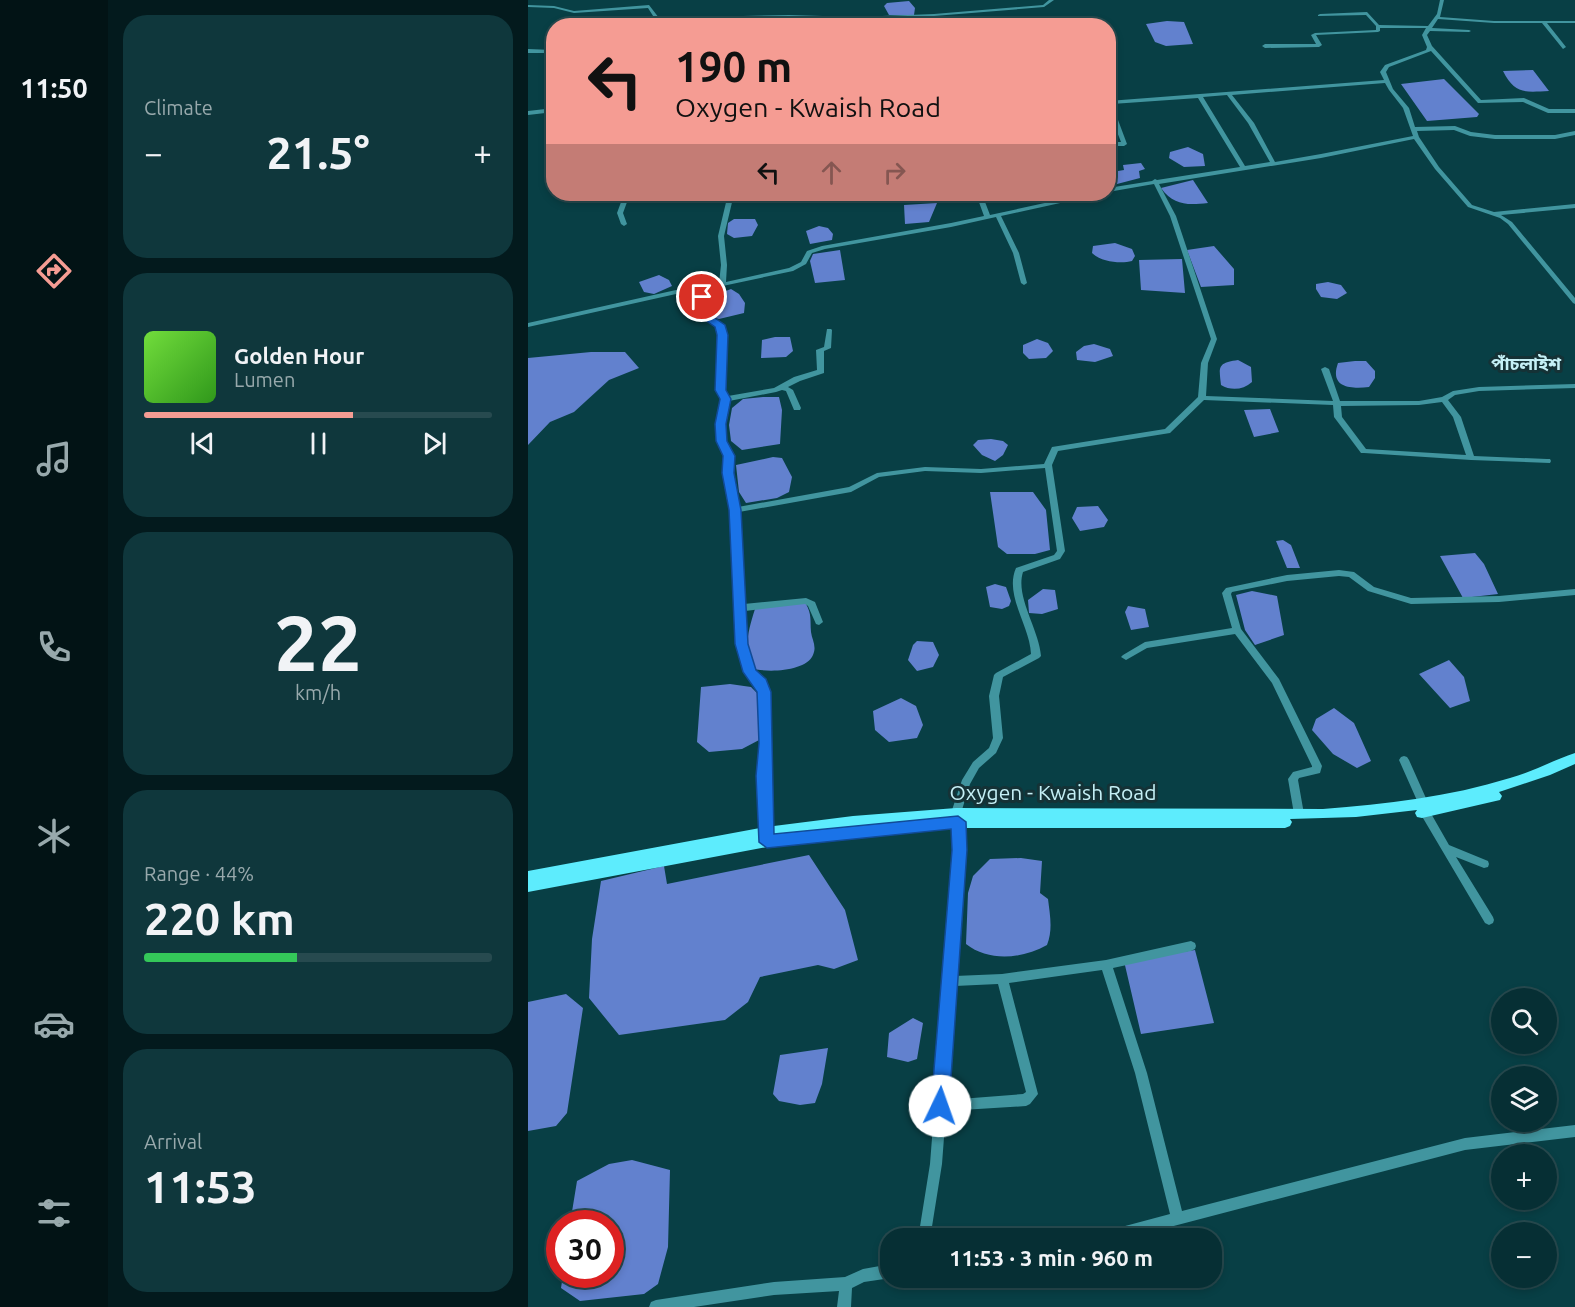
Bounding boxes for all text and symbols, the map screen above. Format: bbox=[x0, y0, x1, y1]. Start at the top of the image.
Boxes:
icon: left bbox=[576, 42, 654, 120]
text: 190 m bbox=[675, 43, 792, 90]
text: 11:50 bbox=[20, 73, 88, 103]
text: Oxygen - Kwaish Road bbox=[675, 92, 941, 122]
text: Climate bbox=[144, 96, 213, 119]
text: 21.5° bbox=[266, 127, 370, 178]
text: − bbox=[144, 134, 163, 171]
text: + bbox=[473, 134, 492, 171]
icon: left bbox=[752, 156, 785, 189]
icon: ahead bbox=[815, 156, 848, 189]
icon: right bbox=[878, 156, 911, 189]
icon: directions bbox=[33, 250, 75, 292]
pin bbox=[676, 271, 727, 322]
icon: arrive bbox=[685, 280, 718, 313]
text: Golden Hour bbox=[234, 343, 364, 368]
district label: পাঁচলাইশ bbox=[1491, 353, 1561, 373]
text: Lumen bbox=[234, 368, 295, 391]
icon: previous bbox=[186, 427, 219, 460]
icon: pause bbox=[302, 427, 335, 460]
icon: next bbox=[418, 427, 451, 460]
icon: music bbox=[33, 438, 75, 480]
text: 22 bbox=[274, 598, 362, 686]
icon: phone bbox=[33, 626, 75, 668]
text: km/h bbox=[295, 681, 341, 704]
street label: Oxygen - Kwaish Road bbox=[950, 780, 1156, 804]
icon: climate bbox=[33, 815, 75, 857]
text: Range · 44% bbox=[144, 862, 254, 885]
text: 220 km bbox=[144, 893, 295, 944]
map controls bbox=[1491, 988, 1557, 1288]
button: search bbox=[1491, 988, 1557, 1054]
icon: car bbox=[33, 1003, 75, 1045]
button: layers bbox=[1491, 1066, 1557, 1132]
position arrow bbox=[908, 1074, 972, 1138]
text: Arrival bbox=[144, 1130, 202, 1153]
button: + bbox=[1491, 1144, 1557, 1210]
text: 11:53 bbox=[144, 1161, 257, 1212]
icon: filters bbox=[33, 1192, 75, 1234]
speed limit sign: 30 bbox=[546, 1210, 624, 1288]
button: − bbox=[1491, 1222, 1557, 1288]
text: 11:53 · 3 min · 960 m bbox=[949, 1245, 1153, 1270]

